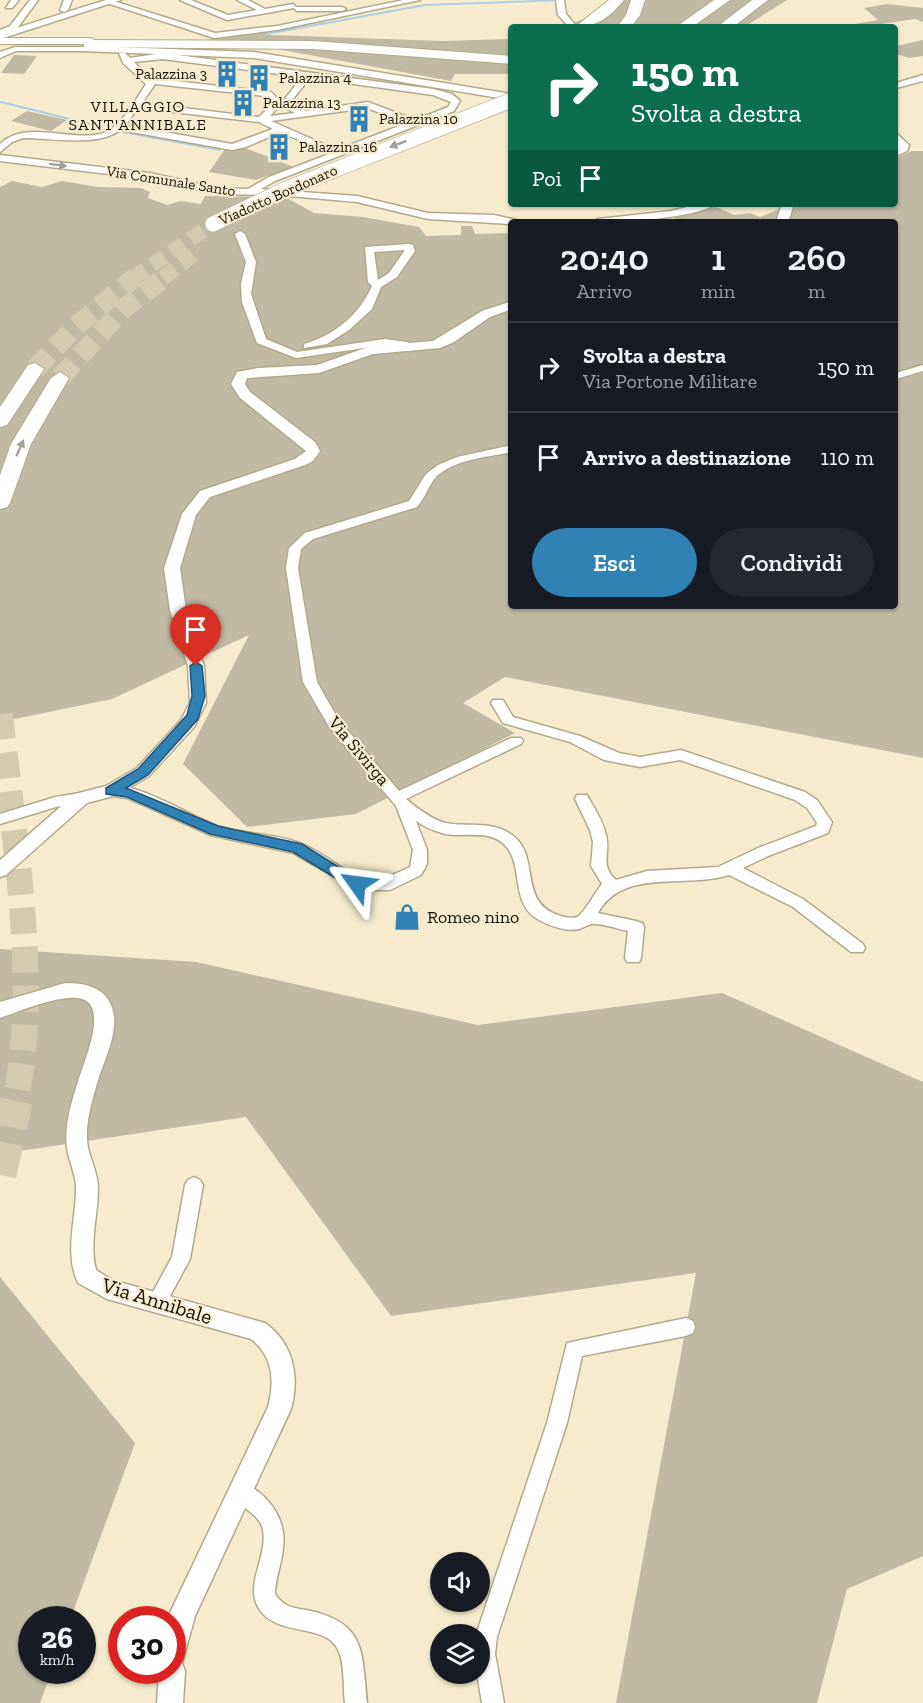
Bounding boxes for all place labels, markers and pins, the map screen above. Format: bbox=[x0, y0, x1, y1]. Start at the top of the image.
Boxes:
building icon: Palazzina 3 bbox=[212, 59, 242, 89]
building icon: Palazzina 4 bbox=[244, 63, 274, 93]
place label: Palazzina 3 bbox=[135, 65, 207, 83]
place label: Palazzina 4 bbox=[279, 69, 351, 87]
building icon: Palazzina 13 bbox=[228, 88, 258, 118]
place label: Palazzina 13 bbox=[263, 94, 340, 112]
building icon: Palazzina 10 bbox=[344, 104, 374, 134]
place label: Palazzina 10 bbox=[379, 110, 458, 128]
building icon: Palazzina 16 bbox=[264, 132, 294, 162]
place label: Palazzina 16 bbox=[299, 138, 377, 156]
pin bbox=[170, 604, 221, 666]
shop icon: Romeo nino bbox=[392, 902, 422, 932]
place label: Romeo nino bbox=[427, 906, 519, 928]

